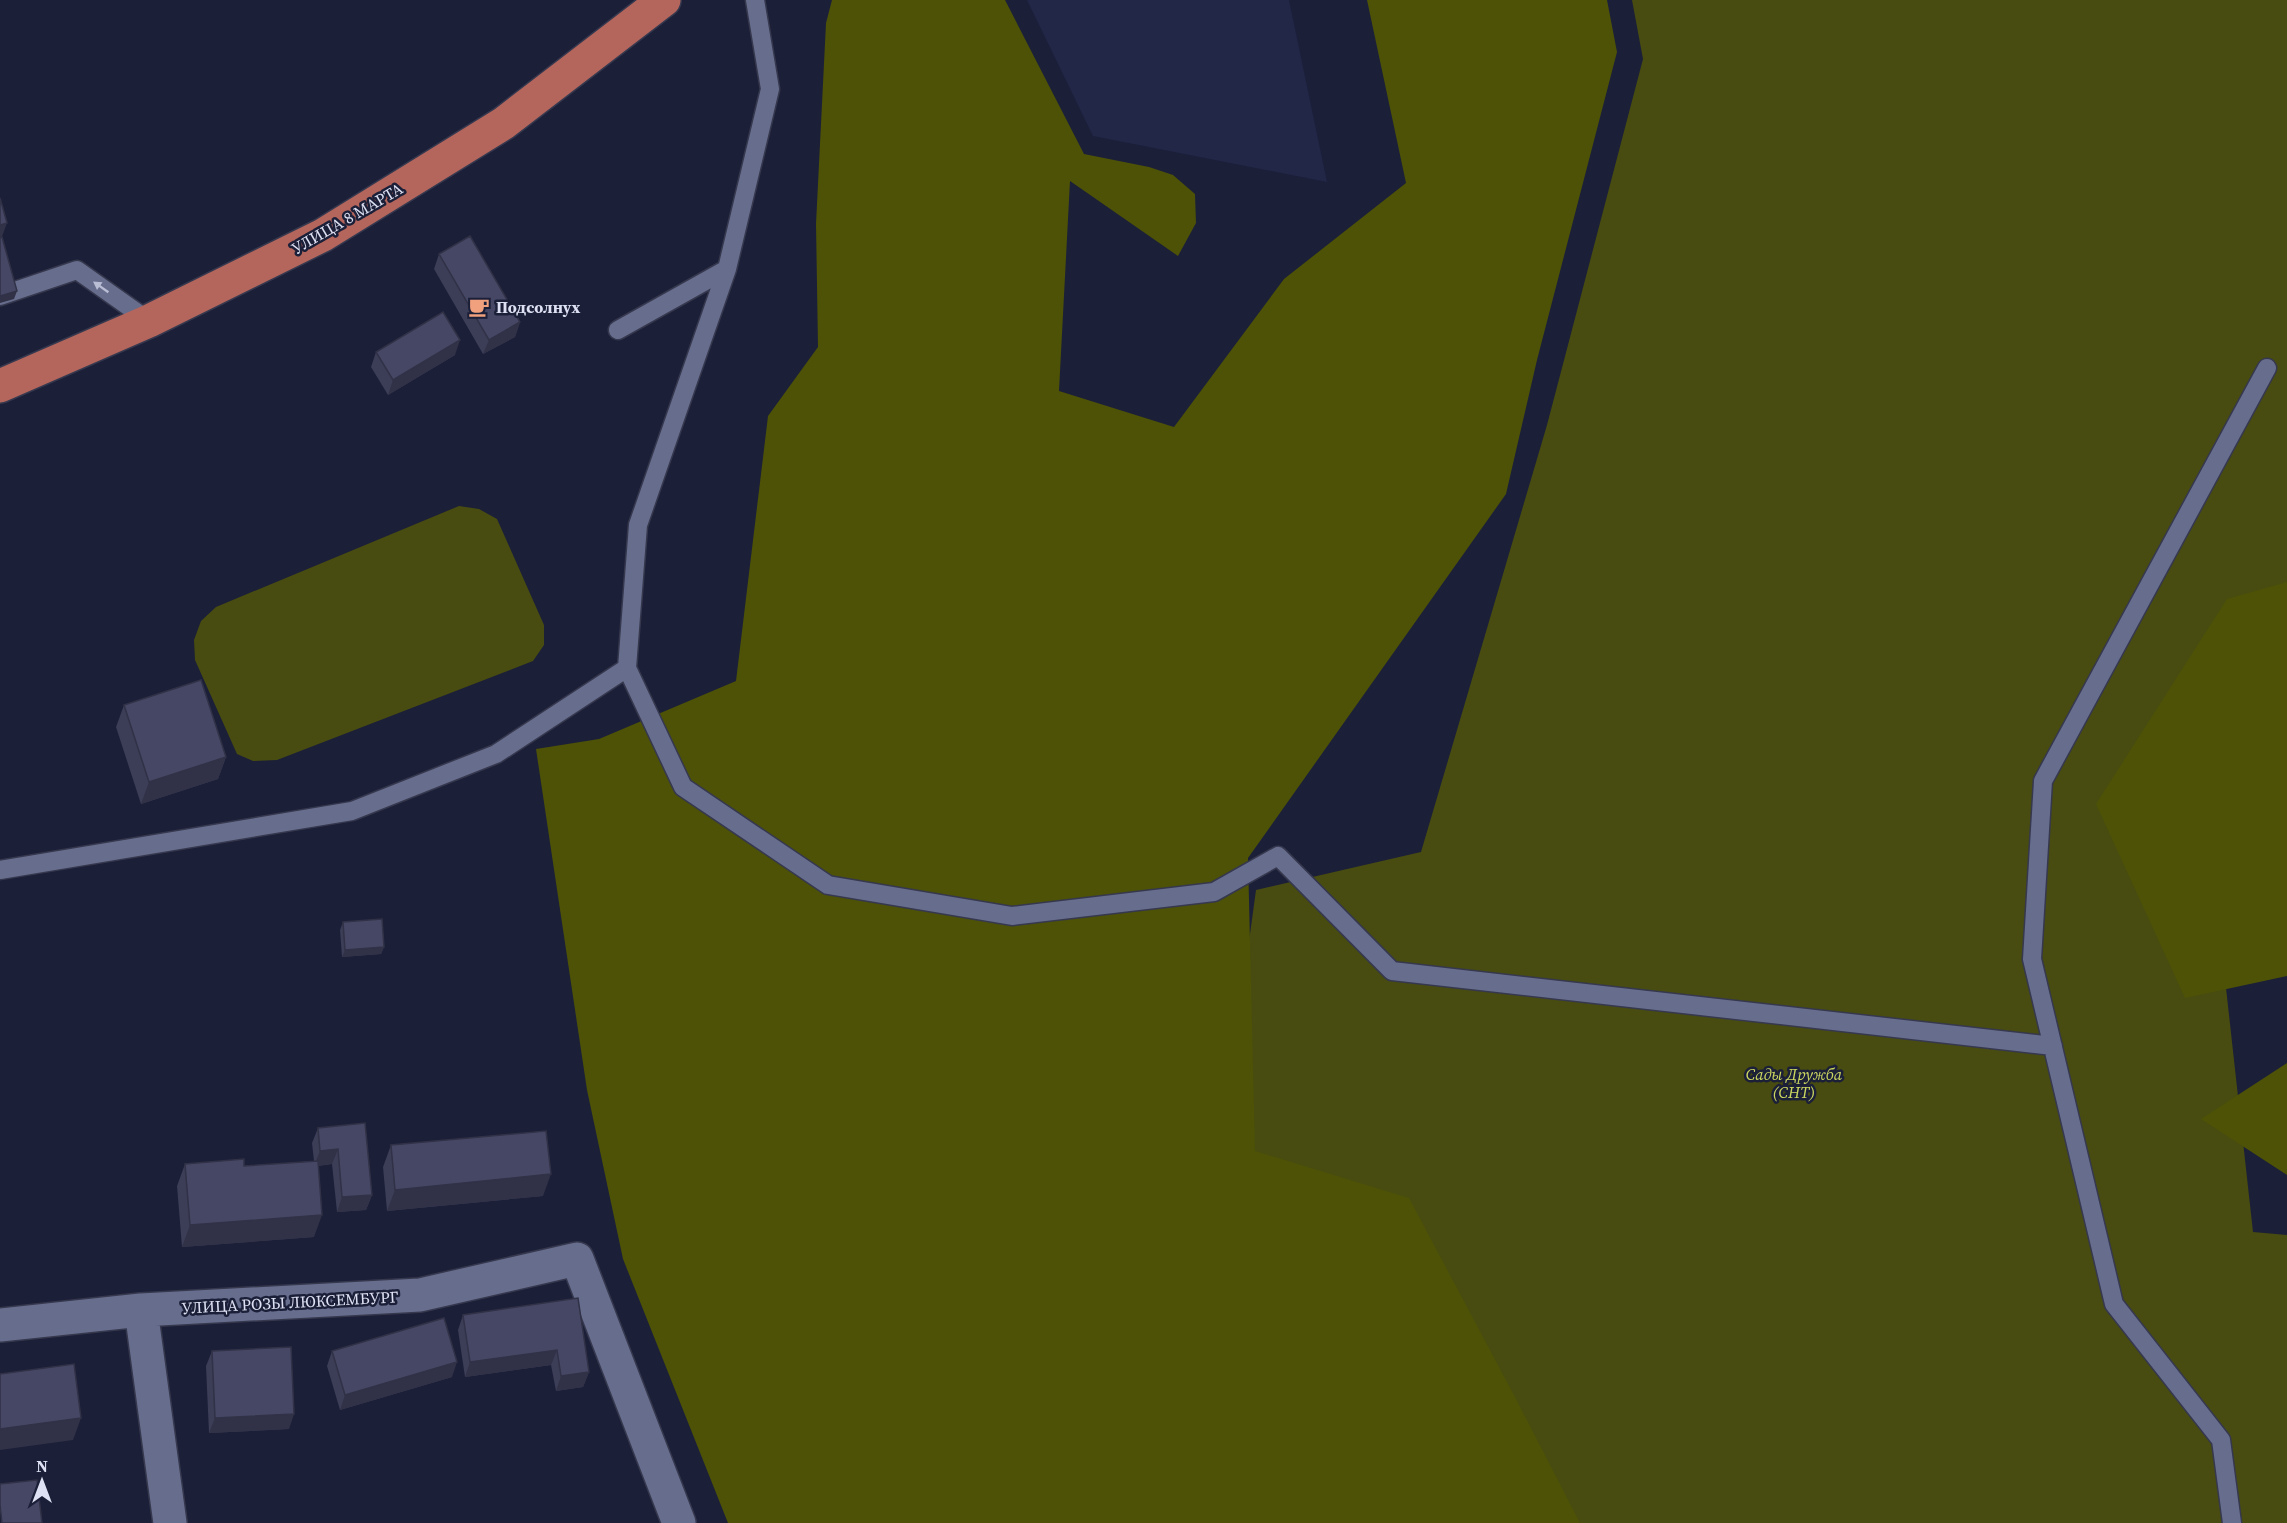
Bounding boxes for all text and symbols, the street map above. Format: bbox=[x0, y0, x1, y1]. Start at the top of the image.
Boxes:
street label: УЛИЦА 8 МАРТА bbox=[287, 177, 407, 259]
one-way arrow bbox=[94, 281, 110, 293]
cafe icon: Подсолнух bbox=[467, 295, 491, 319]
place label: Подсолнух bbox=[496, 296, 580, 318]
park label: Сады Дружба (СНТ) bbox=[1746, 1063, 1843, 1103]
street label: УЛИЦА РОЗЫ ЛЮКСЕМБУРГ bbox=[181, 1285, 399, 1319]
north arrow bbox=[12, 1451, 72, 1511]
text: N bbox=[36, 1455, 48, 1477]

